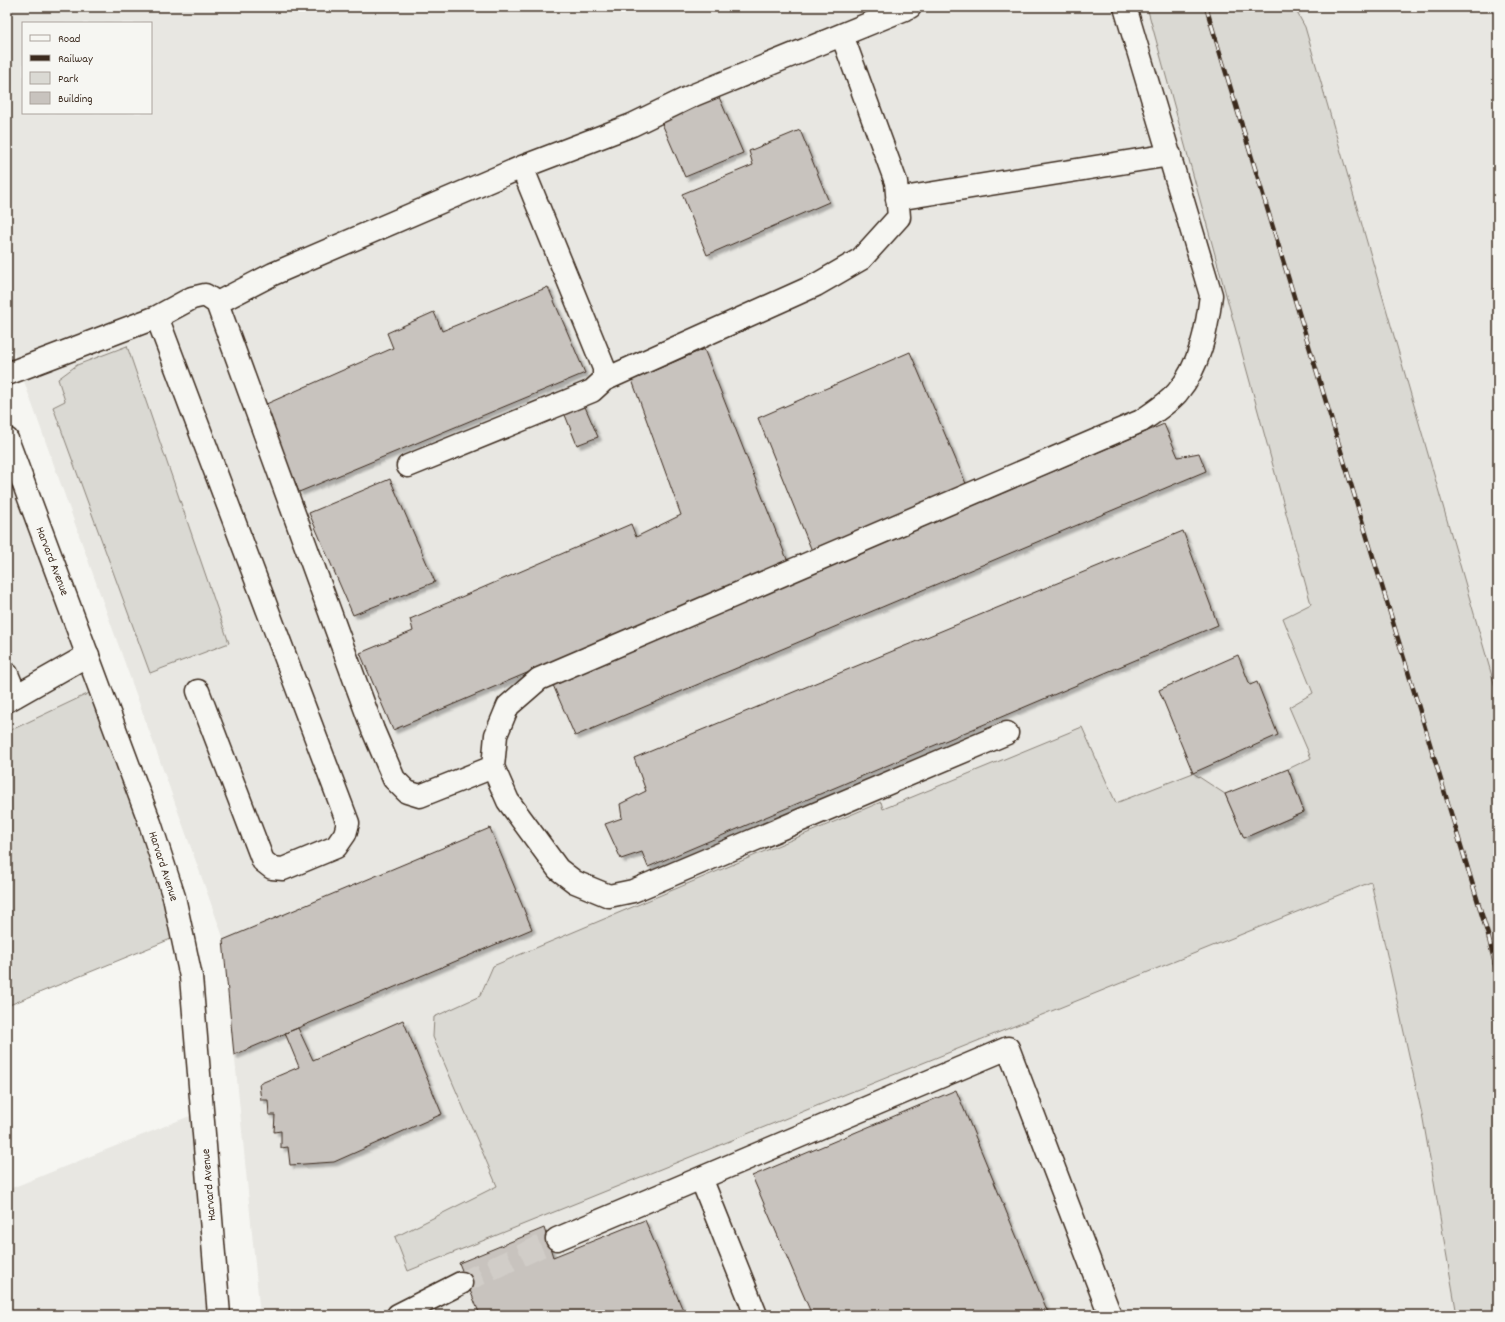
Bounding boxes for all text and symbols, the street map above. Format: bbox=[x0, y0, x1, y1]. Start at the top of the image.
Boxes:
legend bbox=[22, 22, 152, 114]
text: Road bbox=[58, 31, 80, 48]
text: Railway bbox=[58, 51, 94, 68]
text: Park bbox=[58, 71, 79, 88]
text: Building bbox=[58, 91, 93, 108]
street label: Harvard Avenue bbox=[31, 525, 73, 598]
street label: Harvard Avenue bbox=[143, 829, 182, 904]
street label: Harvard Avenue bbox=[198, 1148, 221, 1222]

